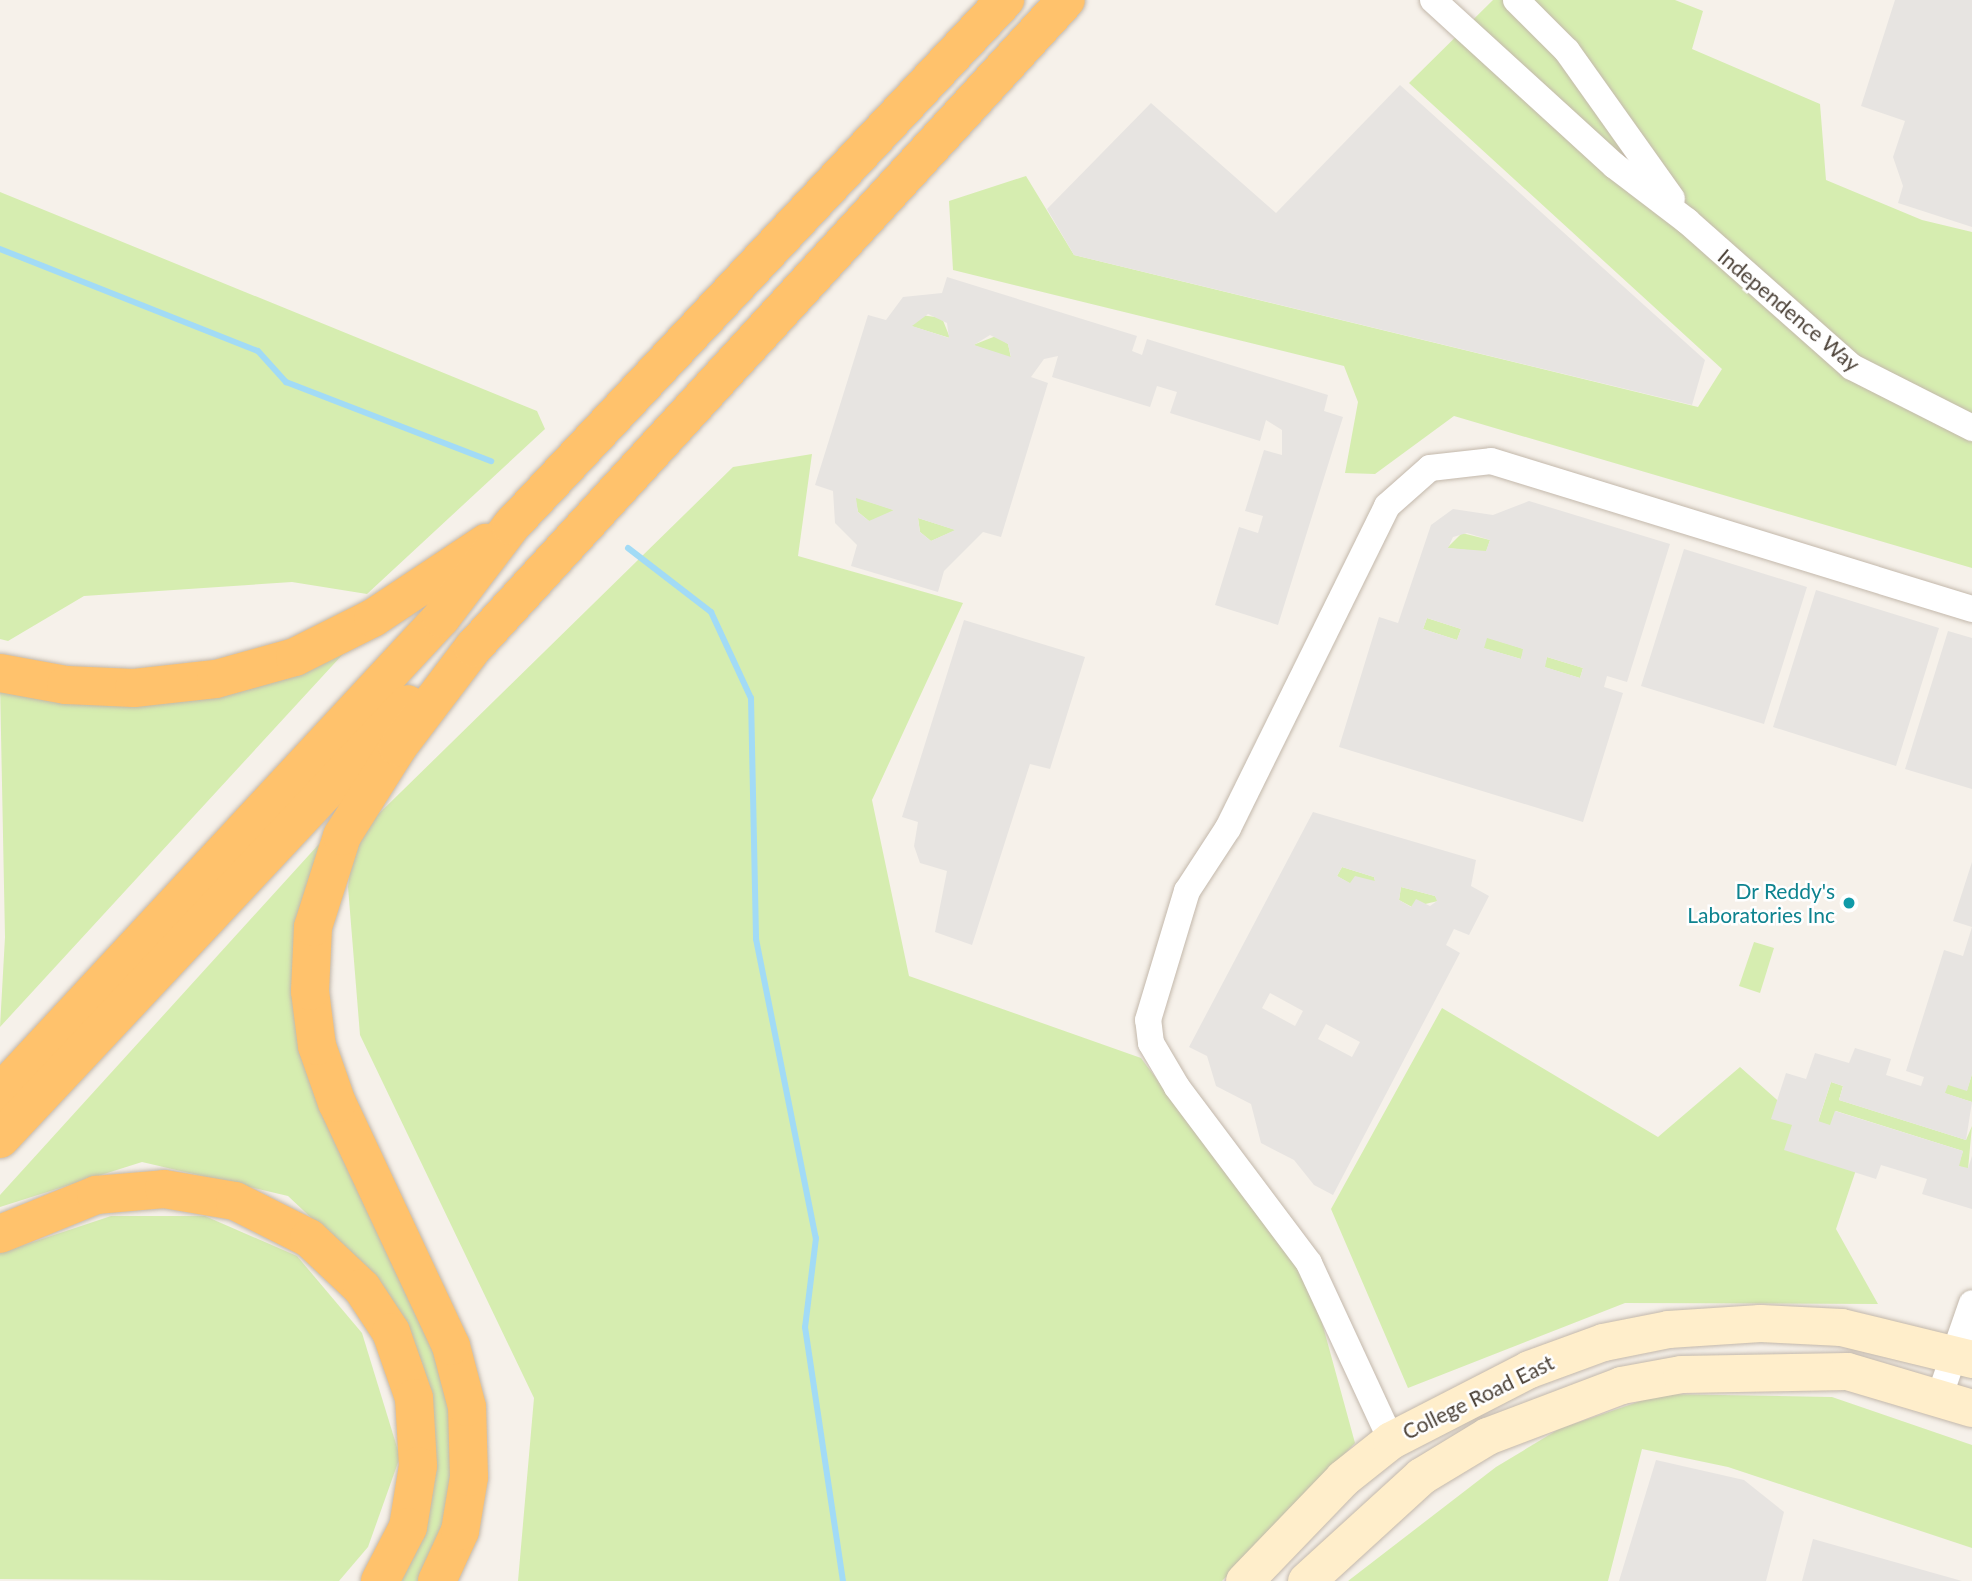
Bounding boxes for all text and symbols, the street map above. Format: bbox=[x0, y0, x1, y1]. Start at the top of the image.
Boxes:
street label: Independence Way bbox=[1713, 243, 1865, 377]
place label: Dr Reddy's Laboratories Inc bbox=[1687, 878, 1835, 928]
marker: Dr Reddy's Laboratories Inc bbox=[1841, 895, 1857, 911]
street label: College Road East bbox=[1398, 1350, 1558, 1444]

